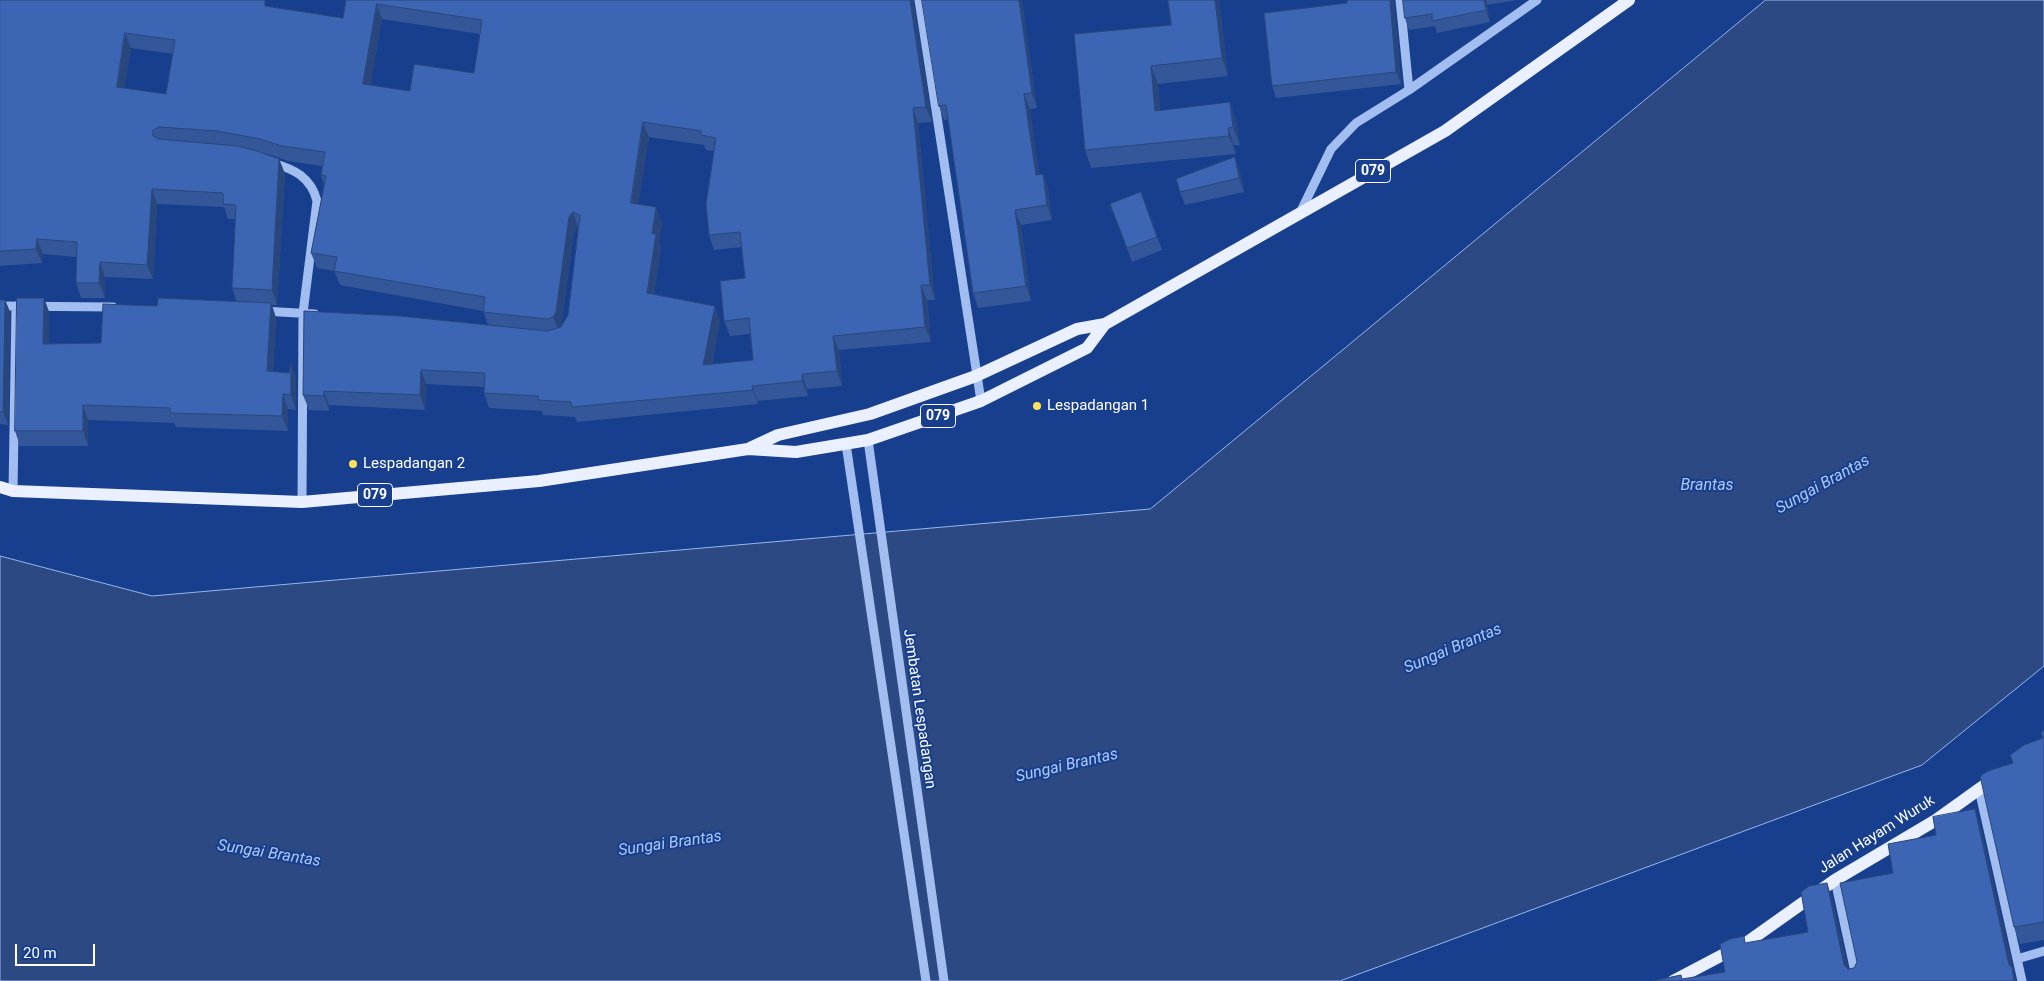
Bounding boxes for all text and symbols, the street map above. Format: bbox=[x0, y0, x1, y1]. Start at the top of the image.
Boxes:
road number: 079 bbox=[1356, 160, 1390, 182]
place label: Lespadangan 1 bbox=[1047, 397, 1149, 415]
marker: Lespadangan 1 bbox=[1031, 400, 1043, 412]
road number: 079 bbox=[920, 404, 956, 428]
water label: Sungai Brantas bbox=[1773, 451, 1873, 519]
place label: Lespadangan 2 bbox=[363, 455, 465, 473]
marker: Lespadangan 2 bbox=[347, 458, 359, 470]
water label: Brantas bbox=[1680, 476, 1734, 496]
road number: 079 bbox=[358, 484, 392, 506]
water label: Sungai Brantas bbox=[1401, 620, 1505, 678]
street label: Jembatan Lespadangan bbox=[899, 628, 939, 790]
water label: Sungai Brantas bbox=[1014, 745, 1120, 787]
street label: Jalan Hayam Wuruk bbox=[1816, 792, 1938, 878]
water label: Sungai Brantas bbox=[617, 827, 723, 861]
water label: Sungai Brantas bbox=[216, 836, 322, 872]
scale bar bbox=[18, 934, 98, 966]
text: 20 m bbox=[23, 944, 57, 962]

